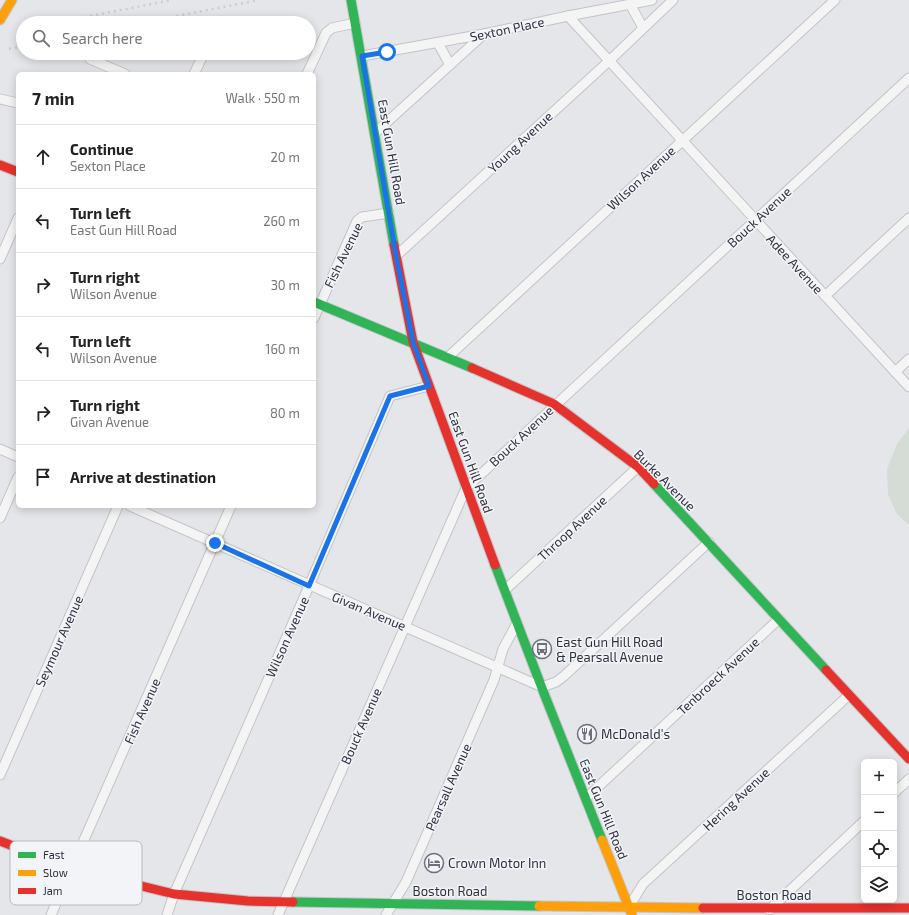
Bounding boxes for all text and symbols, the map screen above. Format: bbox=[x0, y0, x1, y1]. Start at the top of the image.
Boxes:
street label: Sexton Place bbox=[468, 13, 546, 45]
search box bbox=[16, 16, 316, 60]
icon: search bbox=[30, 27, 52, 49]
text: Search here bbox=[62, 29, 143, 47]
route start bbox=[378, 43, 396, 61]
text: 7 min bbox=[32, 88, 75, 108]
text: Walk · 550 m bbox=[225, 90, 300, 106]
street label: East Gun Hill Road bbox=[375, 98, 409, 206]
street label: Young Avenue bbox=[484, 108, 556, 176]
text: Continue bbox=[70, 140, 133, 158]
street label: Wilson Avenue bbox=[604, 142, 678, 214]
icon: ahead bbox=[32, 146, 54, 168]
text: 20 m bbox=[271, 149, 300, 165]
text: Sexton Place bbox=[70, 158, 146, 174]
street label: Bouck Avenue bbox=[724, 183, 794, 251]
text: Turn left bbox=[70, 204, 131, 222]
icon: left bbox=[32, 210, 54, 232]
text: 260 m bbox=[263, 213, 300, 229]
street label: Fish Avenue bbox=[320, 220, 366, 290]
text: East Gun Hill Road bbox=[70, 222, 177, 238]
street label: Adee Avenue bbox=[763, 231, 827, 297]
text: Turn right bbox=[70, 268, 140, 286]
icon: right bbox=[32, 274, 54, 296]
text: 30 m bbox=[271, 277, 300, 293]
text: Wilson Avenue bbox=[70, 286, 157, 302]
text: Turn left bbox=[70, 332, 131, 350]
icon: left bbox=[32, 338, 54, 360]
text: 160 m bbox=[265, 341, 300, 357]
text: Wilson Avenue bbox=[70, 350, 157, 366]
text: Turn right bbox=[70, 396, 140, 414]
icon: right bbox=[32, 402, 54, 424]
street label: Bouck Avenue bbox=[486, 402, 556, 470]
text: 80 m bbox=[270, 405, 300, 421]
street label: East Gun Hill Road bbox=[445, 409, 497, 515]
text: Givan Avenue bbox=[70, 414, 149, 430]
street label: Burke Avenue bbox=[631, 446, 699, 514]
icon: arrive bbox=[32, 466, 54, 488]
text: Arrive at destination bbox=[70, 468, 216, 486]
street label: Throop Avenue bbox=[534, 492, 610, 564]
route end bbox=[206, 534, 224, 552]
street label: Givan Avenue bbox=[329, 588, 409, 634]
street label: Seymour Avenue bbox=[32, 593, 86, 689]
street label: Wilson Avenue bbox=[262, 594, 312, 680]
place label: East Gun Hill Road & Pearsall Avenue bbox=[556, 634, 663, 665]
street label: Tenbroeck Avenue bbox=[674, 634, 762, 718]
bus stop icon: East Gun Hill Road & Pearsall Avenue bbox=[531, 638, 553, 660]
street label: Fish Avenue bbox=[120, 676, 164, 746]
street label: Bouck Avenue bbox=[337, 685, 385, 767]
restaurant icon: McDonald's bbox=[576, 723, 598, 745]
place label: McDonald's bbox=[601, 726, 670, 742]
street label: Pearsall Avenue bbox=[422, 741, 474, 833]
street label: East Gun Hill Road bbox=[577, 756, 631, 862]
map controls bbox=[861, 759, 897, 903]
button: + bbox=[861, 759, 897, 795]
street label: Hering Avenue bbox=[699, 764, 773, 834]
button: − bbox=[861, 795, 897, 831]
button: locate bbox=[861, 831, 897, 867]
legend bbox=[10, 841, 142, 905]
text: Fast bbox=[43, 848, 65, 861]
hotel icon: Crown Motor Inn bbox=[423, 852, 445, 874]
place label: Crown Motor Inn bbox=[448, 855, 546, 871]
text: Slow bbox=[43, 866, 68, 879]
button: layers bbox=[861, 867, 897, 903]
street label: Boston Road bbox=[413, 883, 487, 899]
text: Jam bbox=[43, 884, 62, 897]
street label: Boston Road bbox=[737, 887, 811, 903]

